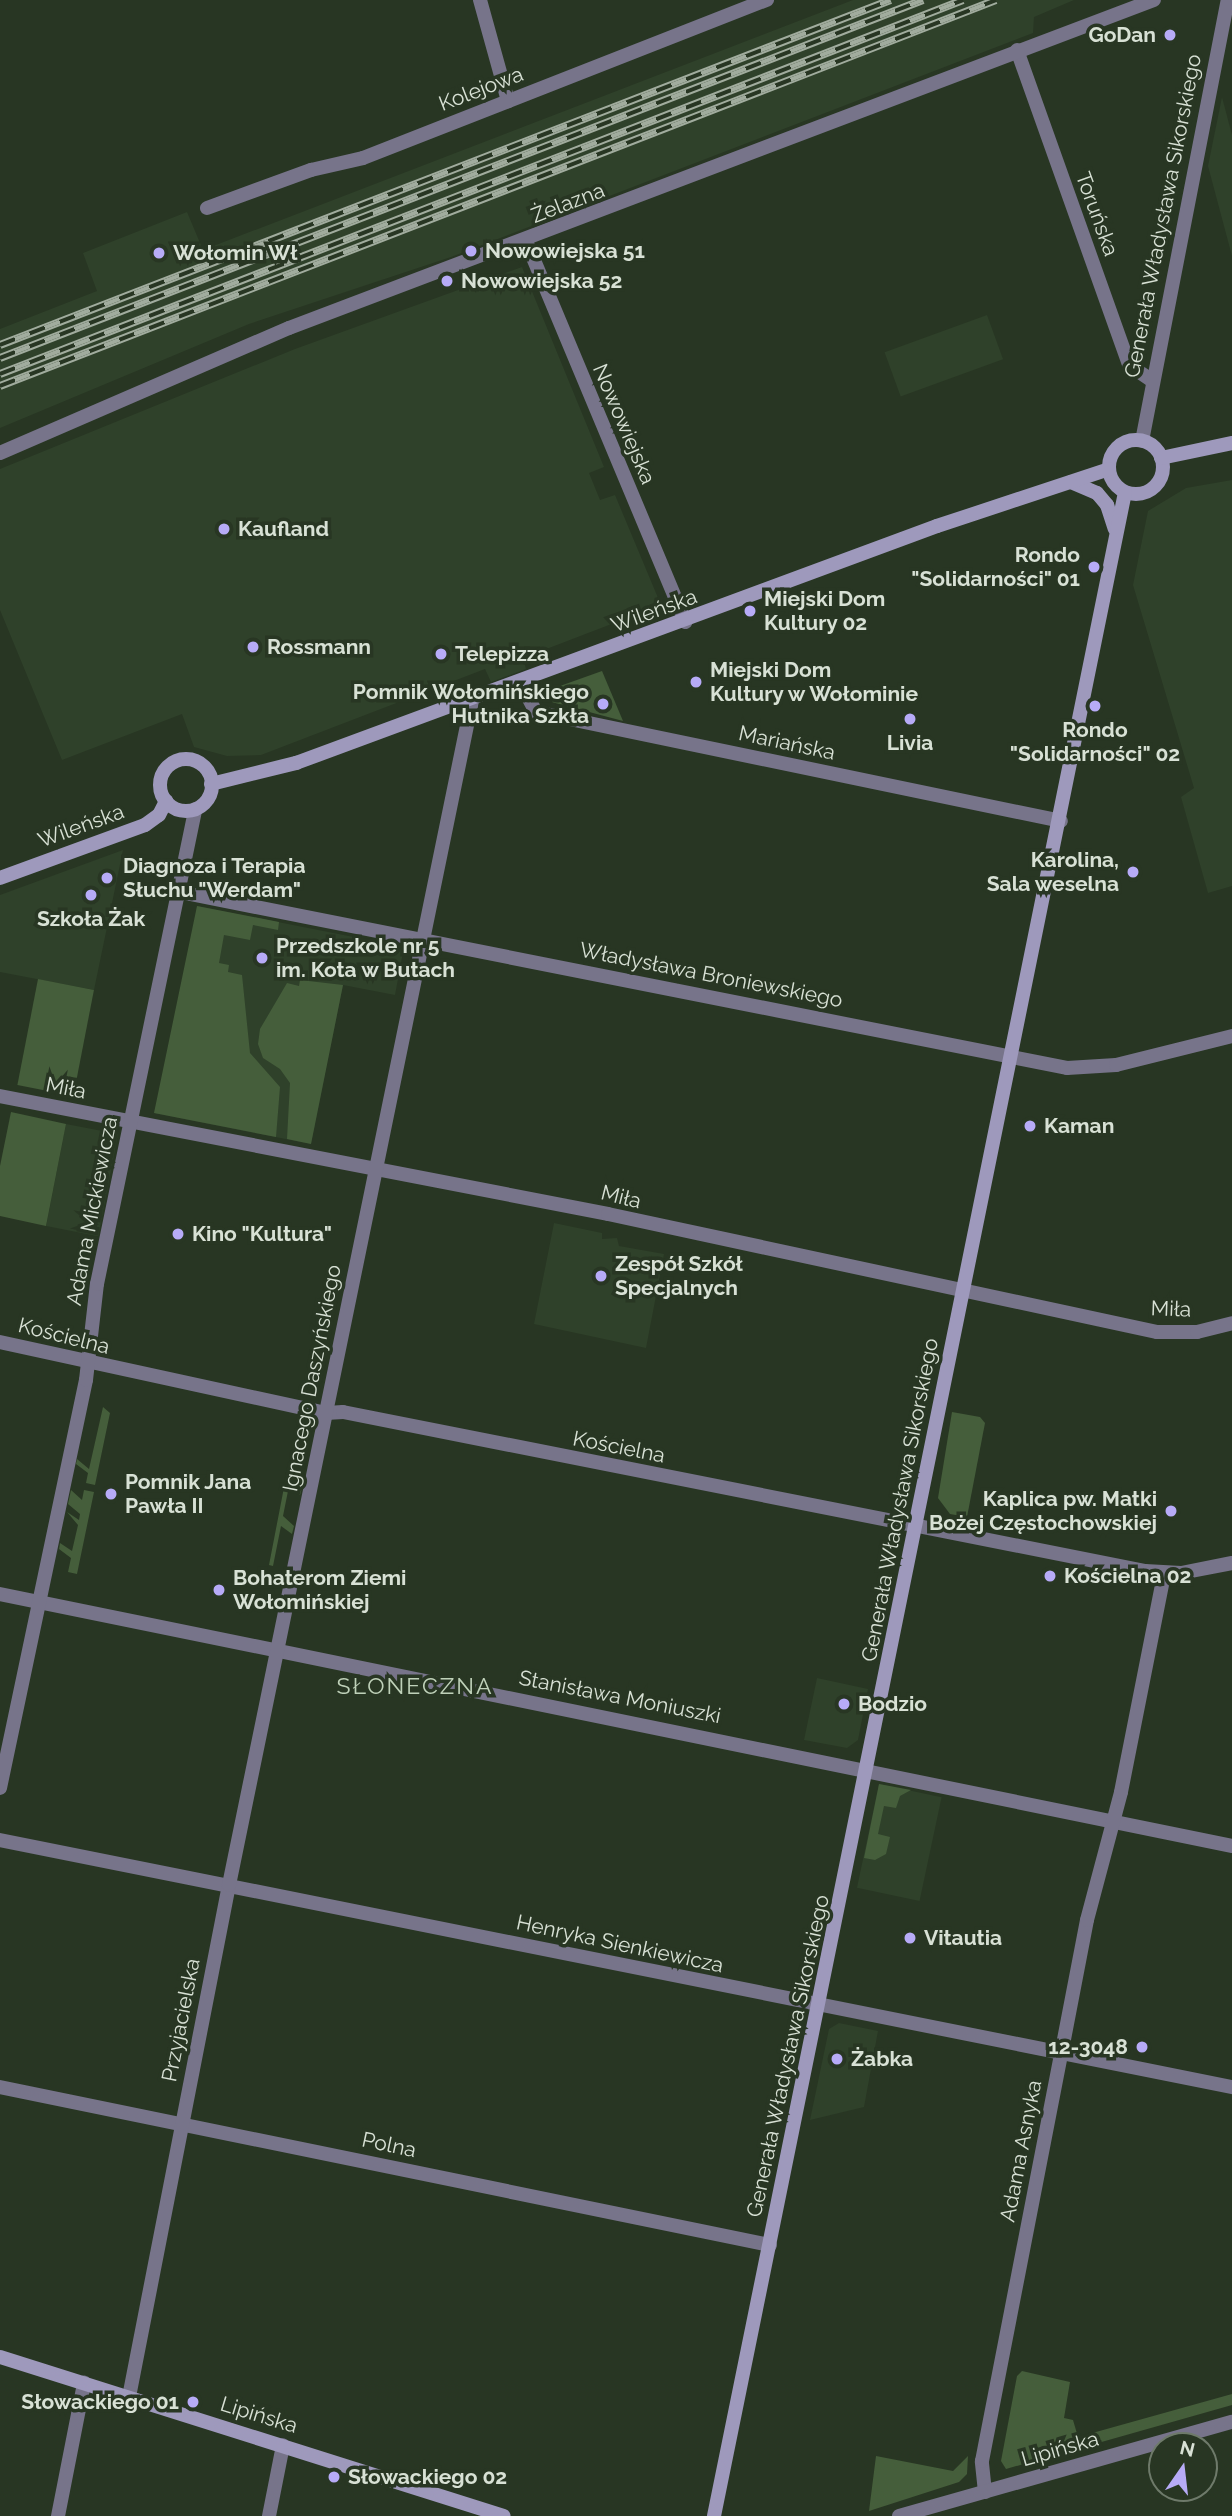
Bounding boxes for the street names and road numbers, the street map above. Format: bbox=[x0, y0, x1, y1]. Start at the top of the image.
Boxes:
street label: Generała Władysława Sikorskiego bbox=[1119, 52, 1207, 380]
street label: Kolejowa bbox=[435, 61, 527, 117]
street label: Toruńska bbox=[1070, 168, 1124, 260]
street label: Żelazna bbox=[528, 178, 608, 228]
street label: Nowowiejska bbox=[587, 360, 661, 488]
street label: Wileńska bbox=[608, 584, 700, 638]
street label: Mariańska bbox=[736, 720, 838, 766]
street label: Wileńska bbox=[35, 799, 127, 853]
street label: Władysława Broniewskiego bbox=[577, 937, 845, 1013]
street label: Miła bbox=[44, 1072, 88, 1104]
street label: Adama Mickiewicza bbox=[61, 1115, 123, 1307]
street label: Miła bbox=[598, 1180, 644, 1214]
street label: Ignacego Daszyńskiego bbox=[278, 1262, 346, 1494]
street label: Miła bbox=[1150, 1296, 1192, 1322]
street label: Kościelna bbox=[16, 1312, 112, 1360]
street label: Generała Władysława Sikorskiego bbox=[856, 1336, 944, 1664]
street label: Kościelna bbox=[571, 1426, 667, 1468]
street label: Stanisława Moniuszki bbox=[517, 1665, 723, 1729]
street label: Generała Władysława Sikorskiego bbox=[741, 1892, 835, 2220]
street label: Henryka Sienkiewicza bbox=[514, 1910, 726, 1978]
street label: Przyjacielska bbox=[157, 1956, 205, 2084]
street label: Adama Asnyka bbox=[995, 2078, 1047, 2224]
street label: Polna bbox=[360, 2127, 418, 2163]
street label: Lipińska bbox=[217, 2391, 301, 2439]
street label: Lipińska bbox=[1018, 2426, 1102, 2472]

